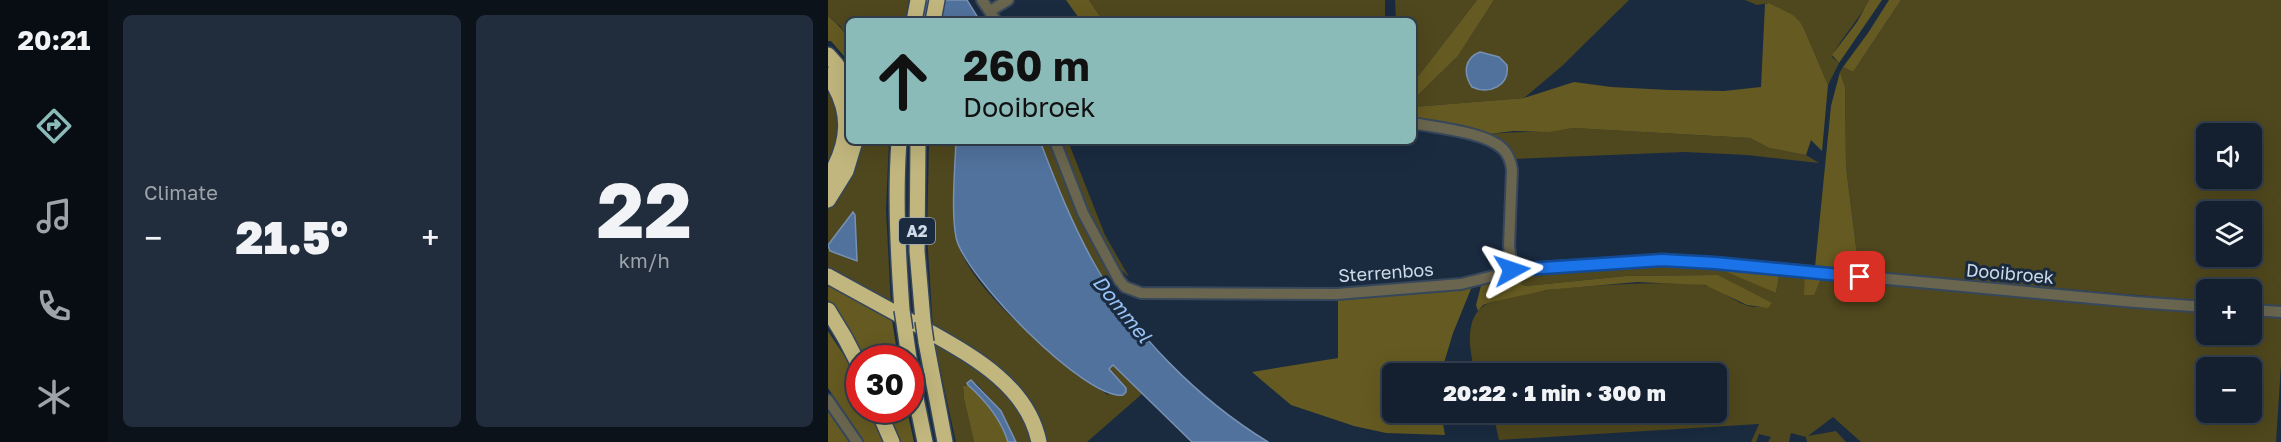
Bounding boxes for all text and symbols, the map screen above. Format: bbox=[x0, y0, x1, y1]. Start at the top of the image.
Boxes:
text: 20:21 bbox=[17, 24, 91, 56]
text: 260 m bbox=[963, 40, 1090, 90]
icon: ahead bbox=[864, 42, 942, 120]
text: Dooibroek bbox=[963, 91, 1096, 123]
icon: directions bbox=[33, 105, 75, 147]
map controls bbox=[2196, 123, 2262, 423]
button: sound bbox=[2196, 123, 2262, 189]
text: 22 bbox=[597, 162, 692, 255]
text: Climate bbox=[144, 180, 218, 204]
icon: music bbox=[33, 195, 75, 237]
button: layers bbox=[2196, 201, 2262, 267]
text: 21.5° bbox=[236, 210, 348, 264]
text: − bbox=[144, 218, 162, 257]
text: + bbox=[421, 218, 439, 257]
road number: A2 bbox=[899, 218, 935, 244]
position arrow bbox=[1480, 238, 1544, 302]
text: km/h bbox=[619, 248, 670, 272]
pin bbox=[1834, 251, 1885, 302]
street label: Sterrenbos bbox=[1337, 258, 1434, 286]
street label: Dooibroek bbox=[1965, 258, 2055, 288]
icon: arrive bbox=[1843, 260, 1876, 293]
water label: Dommel bbox=[1088, 270, 1157, 347]
button: + bbox=[2196, 279, 2262, 345]
icon: phone bbox=[33, 285, 75, 327]
speed limit sign: 30 bbox=[846, 345, 924, 423]
button: − bbox=[2196, 357, 2262, 423]
icon: climate bbox=[33, 376, 75, 418]
text: 20:22 · 1 min · 300 m bbox=[1443, 379, 1666, 406]

